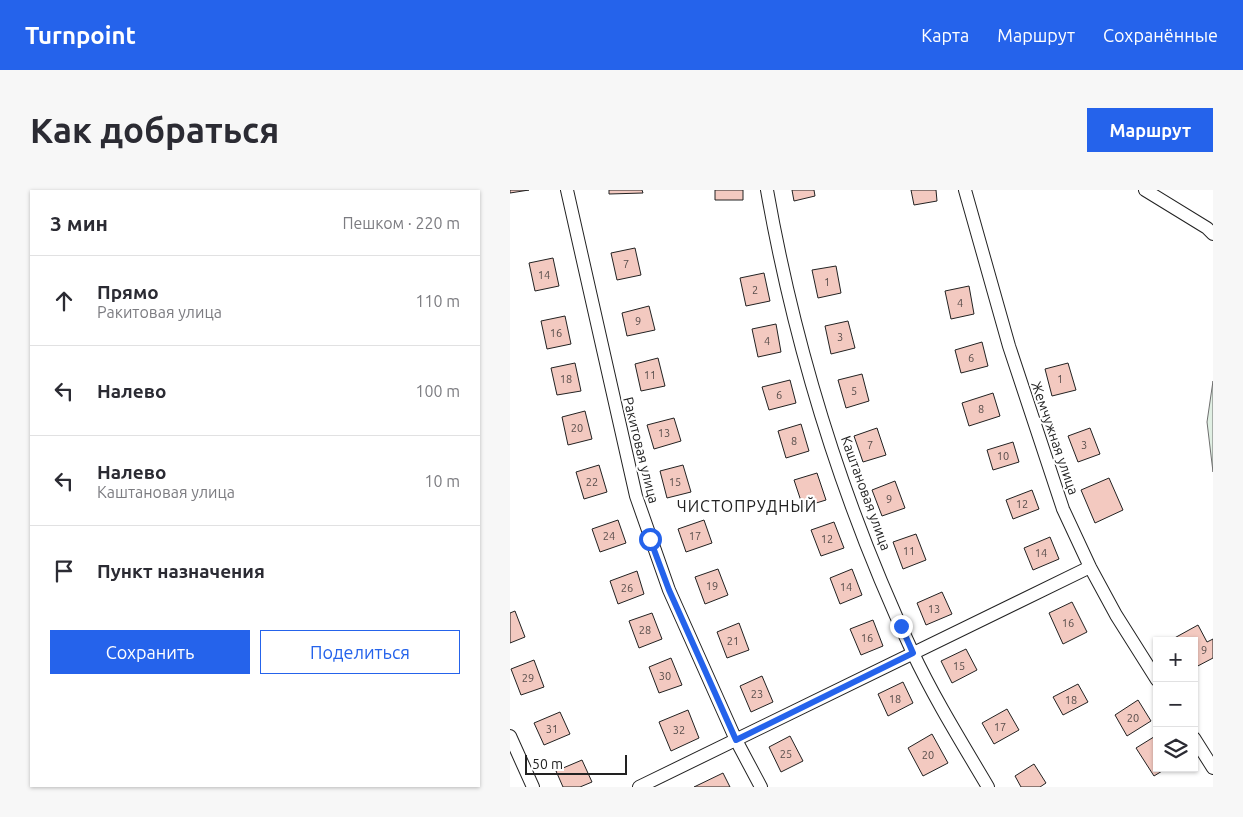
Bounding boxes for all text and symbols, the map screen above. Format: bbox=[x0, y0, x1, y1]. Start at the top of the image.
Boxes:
text: Turnpoint bbox=[25, 22, 136, 49]
text: Карта bbox=[921, 25, 969, 45]
text: Маршрут bbox=[997, 25, 1075, 45]
text: Сохранённые bbox=[1103, 25, 1218, 45]
button: Маршрут bbox=[1087, 108, 1213, 152]
text: Как добраться bbox=[30, 110, 279, 150]
text: 3 мин bbox=[50, 211, 108, 235]
text: Пешком · 220 m bbox=[342, 214, 460, 232]
house number: 7 bbox=[623, 258, 629, 270]
house number: 14 bbox=[538, 269, 550, 281]
house number: 1 bbox=[824, 276, 830, 288]
text: Прямо bbox=[97, 281, 159, 303]
house number: 2 bbox=[752, 284, 758, 296]
icon: ahead bbox=[50, 287, 78, 315]
text: 110 m bbox=[415, 292, 460, 310]
house number: 4 bbox=[957, 297, 963, 309]
text: Ракитовая улица bbox=[97, 303, 222, 321]
house number: 9 bbox=[635, 315, 641, 327]
house number: 16 bbox=[550, 327, 562, 339]
house number: 3 bbox=[837, 331, 843, 343]
house number: 4 bbox=[764, 335, 770, 347]
house number: 6 bbox=[968, 352, 974, 364]
house number: 11 bbox=[644, 369, 656, 381]
house number: 18 bbox=[560, 373, 572, 385]
house number: 1 bbox=[1057, 373, 1063, 385]
icon: left bbox=[50, 377, 78, 405]
street label: Жемчужная улица bbox=[1028, 379, 1082, 497]
text: Налево bbox=[97, 380, 166, 402]
text: 100 m bbox=[415, 382, 460, 400]
house number: 5 bbox=[851, 385, 857, 397]
house number: 6 bbox=[776, 389, 782, 401]
street label: Ракитовая улица bbox=[620, 395, 662, 505]
house number: 8 bbox=[978, 403, 984, 415]
house number: 20 bbox=[571, 422, 583, 434]
house number: 13 bbox=[658, 427, 670, 439]
street label: Каштановая улица bbox=[838, 433, 894, 553]
house number: 8 bbox=[791, 435, 797, 447]
house number: 7 bbox=[867, 439, 873, 451]
house number: 3 bbox=[1081, 439, 1087, 451]
house number: 10 bbox=[997, 450, 1009, 462]
text: Налево bbox=[97, 461, 166, 483]
icon: left bbox=[50, 467, 78, 495]
text: 10 m bbox=[424, 472, 460, 490]
house number: 22 bbox=[586, 476, 598, 488]
house number: 15 bbox=[669, 476, 681, 488]
text: Каштановая улица bbox=[97, 483, 235, 501]
house number: 9 bbox=[886, 493, 892, 505]
district label: ЧИСТОПРУДНЫЙ bbox=[677, 496, 817, 515]
house number: 12 bbox=[1016, 498, 1028, 510]
route start bbox=[639, 528, 662, 551]
house number: 24 bbox=[603, 530, 615, 542]
house number: 17 bbox=[689, 530, 701, 542]
house number: 12 bbox=[821, 533, 833, 545]
house number: 11 bbox=[903, 545, 915, 557]
house number: 14 bbox=[1035, 547, 1047, 559]
icon: arrive bbox=[50, 557, 78, 585]
text: Пункт назначения bbox=[97, 560, 265, 582]
house number: 19 bbox=[706, 580, 718, 592]
house number: 14 bbox=[840, 581, 852, 593]
house number: 26 bbox=[621, 582, 633, 594]
house number: 13 bbox=[928, 603, 940, 615]
route end bbox=[890, 615, 913, 638]
house number: 16 bbox=[1062, 617, 1074, 629]
house number: 28 bbox=[639, 624, 651, 636]
button: Сохранить bbox=[50, 630, 250, 674]
button: Поделиться bbox=[260, 630, 460, 674]
house number: 16 bbox=[861, 632, 873, 644]
house number: 21 bbox=[727, 635, 739, 647]
map controls bbox=[1153, 637, 1198, 772]
button: + bbox=[1153, 637, 1198, 682]
house number: 9 bbox=[1201, 644, 1207, 656]
house number: 15 bbox=[953, 660, 965, 672]
house number: 30 bbox=[659, 670, 671, 682]
house number: 29 bbox=[522, 672, 534, 684]
button: − bbox=[1153, 682, 1198, 727]
house number: 23 bbox=[751, 688, 763, 700]
house number: 18 bbox=[889, 693, 901, 705]
house number: 18 bbox=[1065, 694, 1077, 706]
house number: 20 bbox=[1127, 712, 1139, 724]
house number: 17 bbox=[994, 721, 1006, 733]
house number: 31 bbox=[546, 723, 558, 735]
house number: 32 bbox=[673, 724, 685, 736]
button: layers bbox=[1153, 727, 1198, 772]
house number: 25 bbox=[780, 748, 792, 760]
house number: 20 bbox=[922, 749, 934, 761]
scale bar bbox=[525, 752, 628, 775]
text: 50 m bbox=[532, 756, 563, 772]

